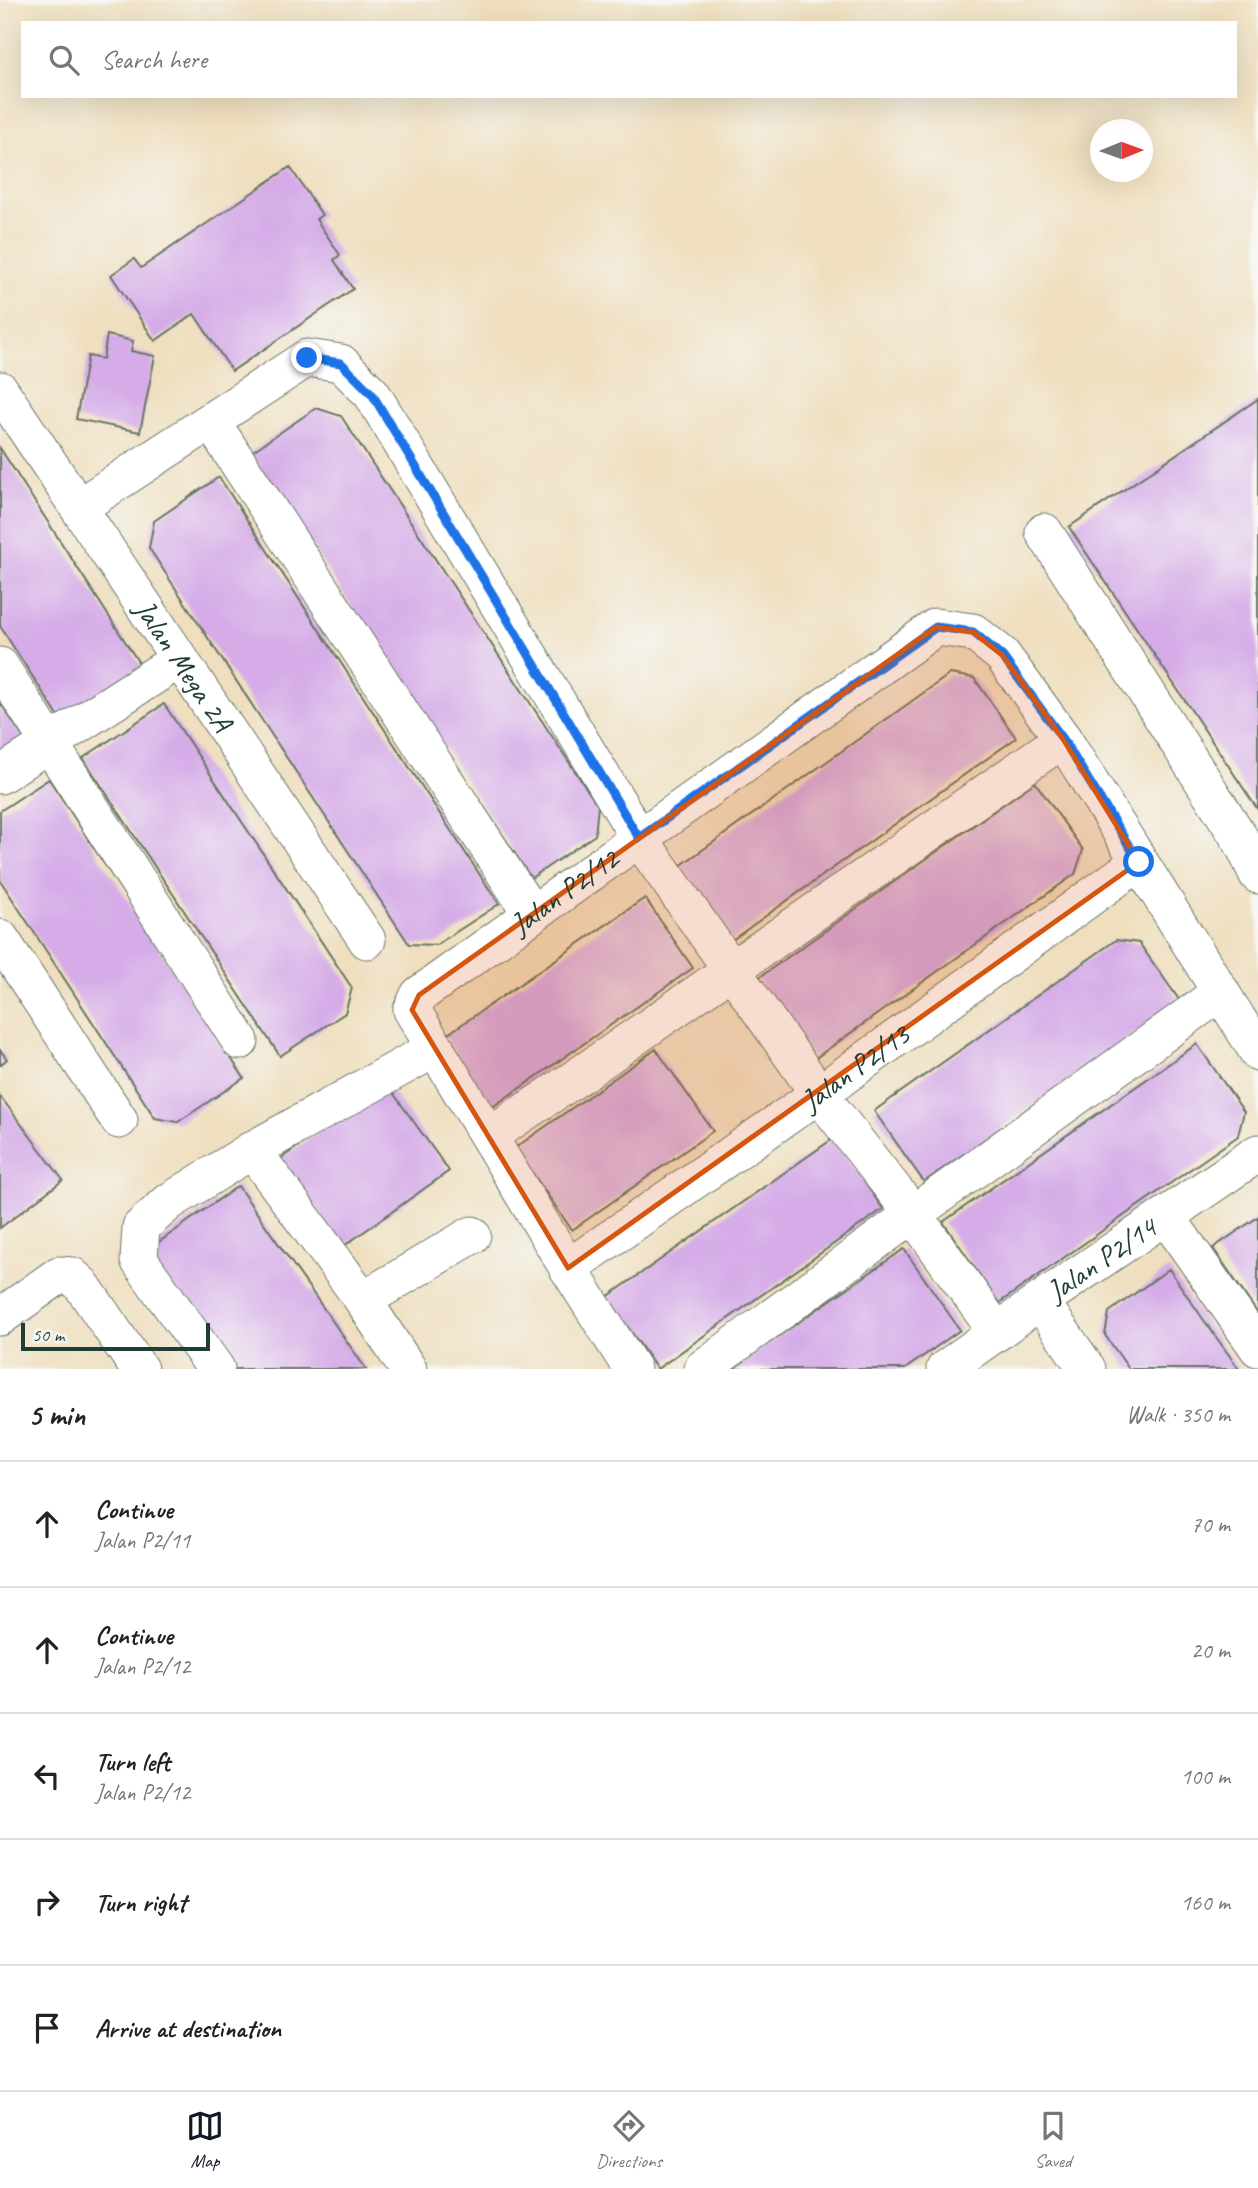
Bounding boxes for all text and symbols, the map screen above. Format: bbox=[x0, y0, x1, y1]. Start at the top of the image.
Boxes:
search box bbox=[21, 21, 1237, 98]
icon: search bbox=[45, 41, 83, 79]
text: Search here bbox=[101, 43, 207, 76]
north arrow bbox=[1090, 119, 1153, 182]
route end bbox=[291, 342, 322, 373]
street label: Jalan Mega 2A bbox=[125, 590, 242, 740]
street label: Jalan P2/12 bbox=[501, 839, 628, 944]
route start bbox=[1123, 846, 1154, 877]
street label: Jalan P2/13 bbox=[792, 1014, 919, 1121]
street label: Jalan P2/14 bbox=[1038, 1207, 1166, 1311]
scale bar bbox=[21, 1320, 210, 1352]
text: 50 m bbox=[32, 1323, 64, 1347]
text: 5 min bbox=[28, 1396, 85, 1434]
text: Walk · 350 m bbox=[1126, 1400, 1230, 1429]
text: Continue bbox=[95, 1493, 173, 1526]
icon: ahead bbox=[28, 1505, 66, 1543]
text: 70 m bbox=[1191, 1510, 1230, 1539]
text: Jalan P2/11 bbox=[95, 1526, 190, 1555]
text: Continue bbox=[95, 1619, 173, 1652]
icon: ahead bbox=[28, 1631, 66, 1669]
text: 20 m bbox=[1191, 1636, 1230, 1665]
text: Jalan P2/12 bbox=[95, 1652, 190, 1681]
text: Turn left bbox=[95, 1745, 170, 1778]
icon: left bbox=[28, 1757, 66, 1795]
text: 100 m bbox=[1181, 1762, 1230, 1791]
text: Jalan P2/12 bbox=[95, 1778, 190, 1807]
icon: right bbox=[28, 1883, 66, 1921]
text: Turn right bbox=[95, 1886, 186, 1919]
text: 160 m bbox=[1181, 1888, 1230, 1917]
icon: arrive bbox=[28, 2009, 66, 2047]
text: Arrive at destination bbox=[95, 2012, 281, 2045]
tab: Map bbox=[186, 2107, 224, 2173]
tab: Directions bbox=[596, 2107, 662, 2173]
tab: Saved bbox=[1034, 2107, 1072, 2173]

